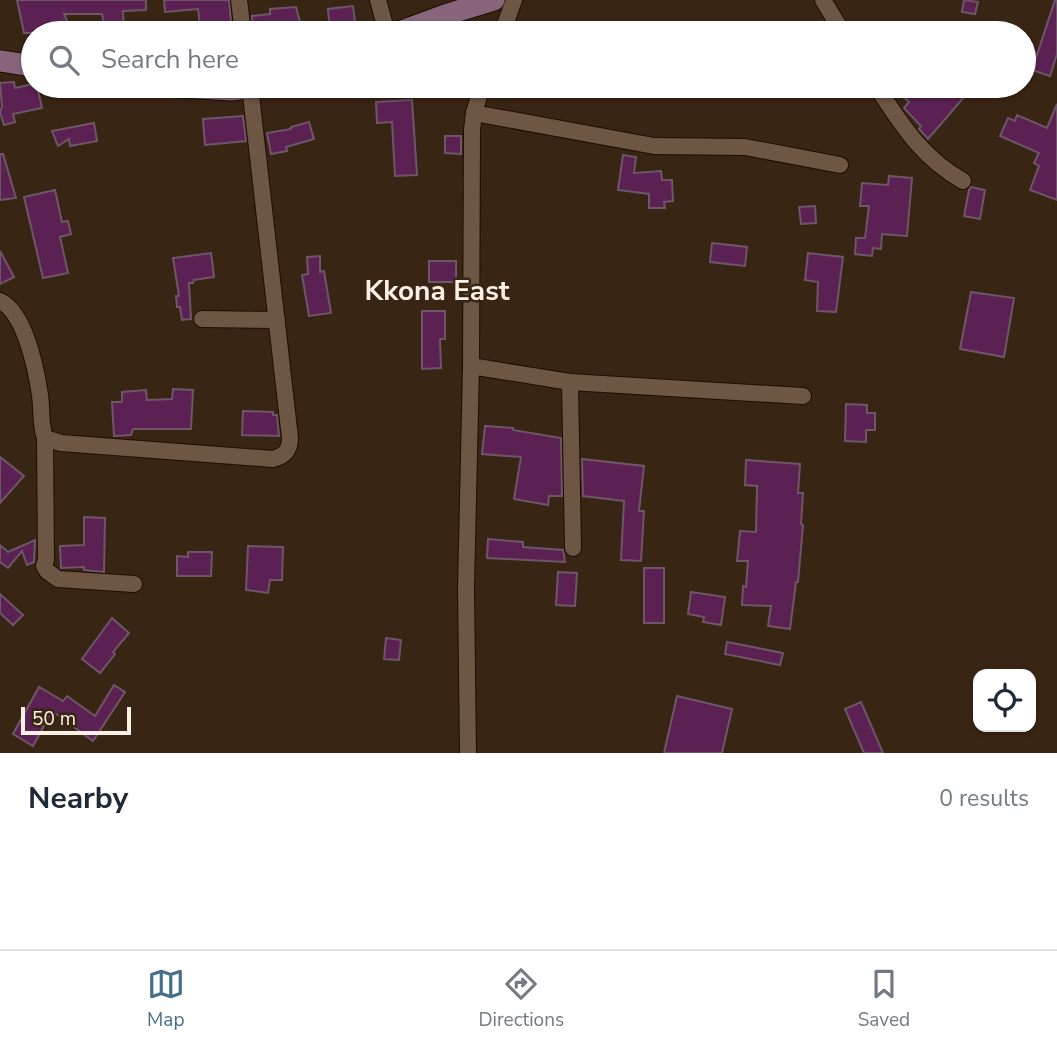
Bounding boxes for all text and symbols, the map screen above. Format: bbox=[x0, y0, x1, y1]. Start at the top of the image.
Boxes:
search box bbox=[21, 21, 1036, 98]
icon: search bbox=[45, 41, 83, 79]
text: Search here bbox=[101, 42, 239, 77]
district label: Kkona East bbox=[365, 272, 510, 310]
map controls bbox=[973, 669, 1036, 732]
button: locate bbox=[973, 669, 1036, 732]
scale bar bbox=[21, 704, 131, 736]
text: 50 m bbox=[32, 706, 76, 732]
text: Nearby bbox=[28, 778, 128, 819]
text: 0 results bbox=[939, 783, 1029, 814]
tab: Map bbox=[147, 965, 185, 1033]
tab: Directions bbox=[478, 965, 564, 1033]
tab: Saved bbox=[858, 965, 910, 1033]

